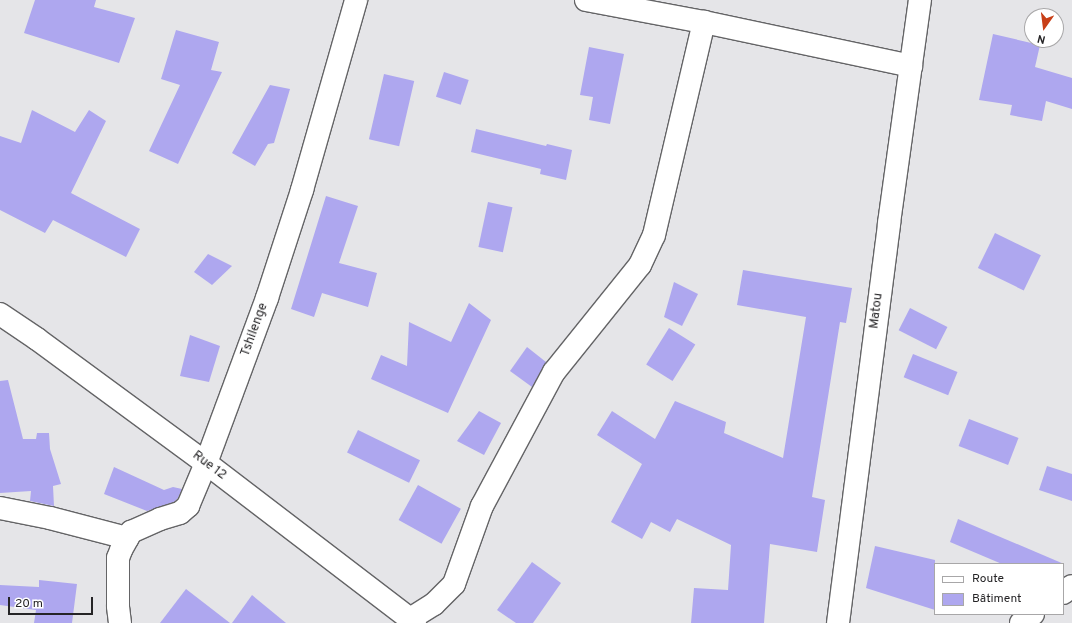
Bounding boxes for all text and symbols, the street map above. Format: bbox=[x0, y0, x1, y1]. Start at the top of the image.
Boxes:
north arrow bbox=[1024, 8, 1064, 48]
text: N bbox=[1036, 31, 1047, 46]
street label: Matou bbox=[867, 292, 887, 330]
street label: Tshilenge bbox=[238, 301, 272, 359]
street label: Rue 12 bbox=[189, 448, 229, 484]
legend bbox=[934, 563, 1064, 615]
text: Route bbox=[972, 571, 1004, 587]
scale bar bbox=[10, 589, 95, 615]
text: Bâtiment bbox=[972, 591, 1022, 607]
text: 20 m bbox=[15, 596, 43, 612]

